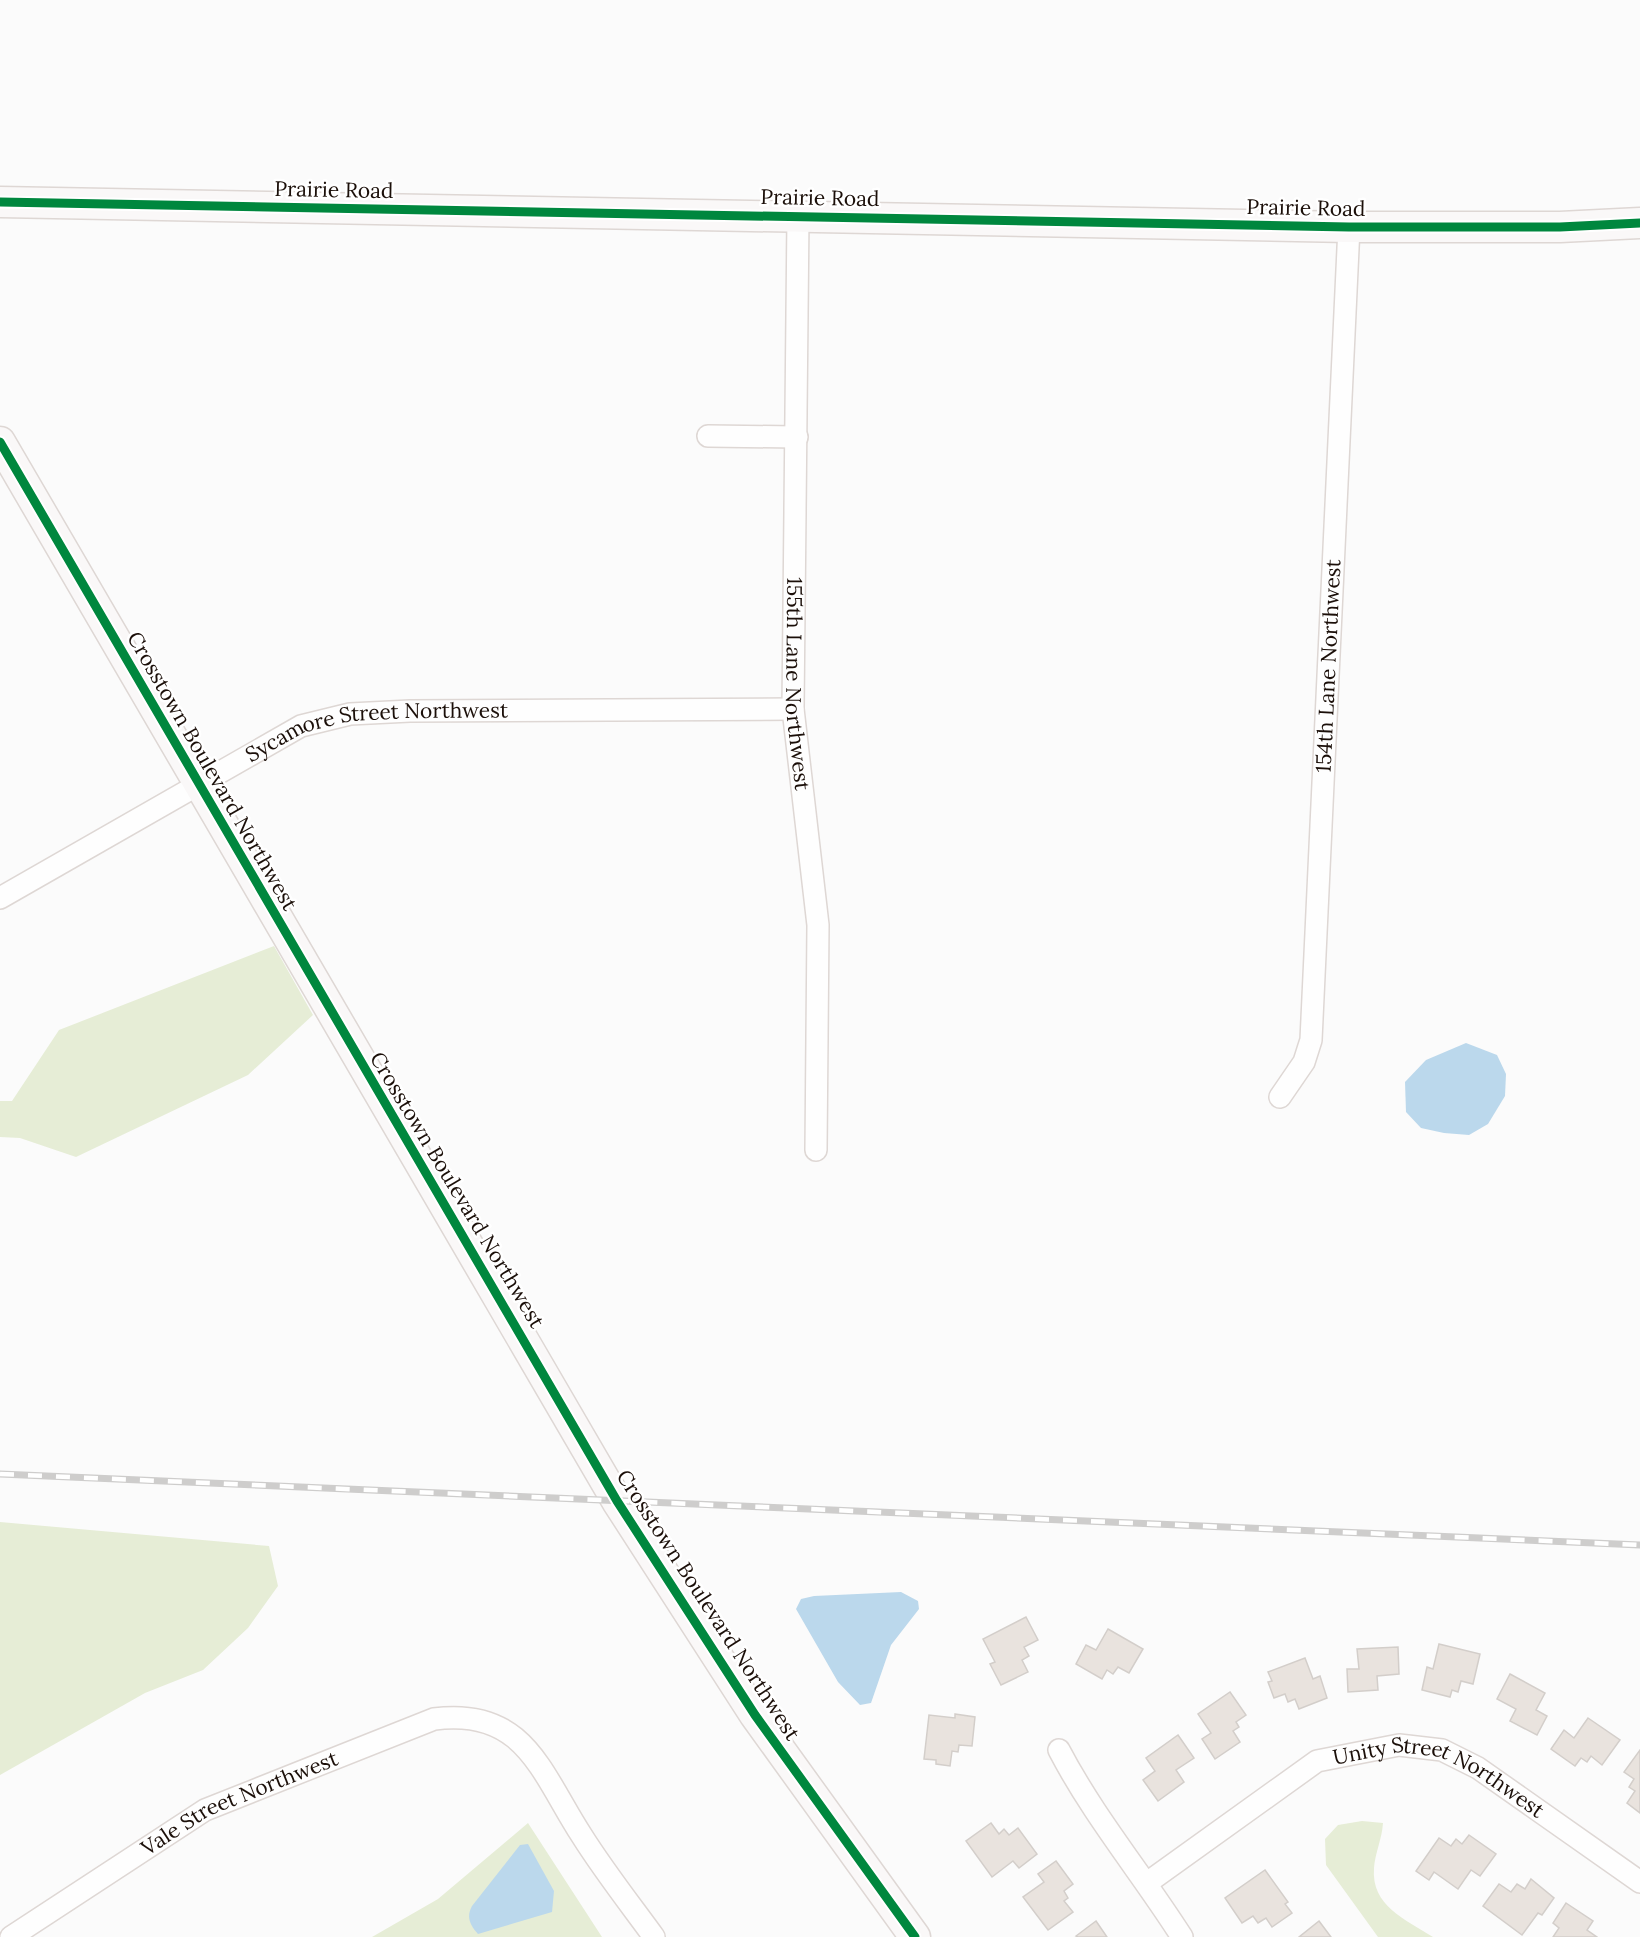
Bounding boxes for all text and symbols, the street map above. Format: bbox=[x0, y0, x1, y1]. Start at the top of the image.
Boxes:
street label: Prairie Road bbox=[274, 175, 394, 204]
street label: Prairie Road bbox=[760, 183, 880, 212]
street label: Prairie Road bbox=[1246, 193, 1366, 222]
street label: 154th Lane Northwest bbox=[1310, 558, 1346, 773]
street label: 155th Lane Northwest bbox=[780, 577, 816, 793]
street label: Crosstown Boulevard Northwest bbox=[121, 627, 304, 916]
street label: Sycamore Street Northwest bbox=[240, 696, 509, 768]
street label: Crosstown Boulevard Northwest bbox=[364, 1047, 551, 1334]
street label: Crosstown Boulevard Northwest bbox=[611, 1464, 807, 1746]
street label: Unity Street Northwest bbox=[1331, 1730, 1550, 1824]
street label: Vale Street Northwest bbox=[135, 1744, 343, 1862]

